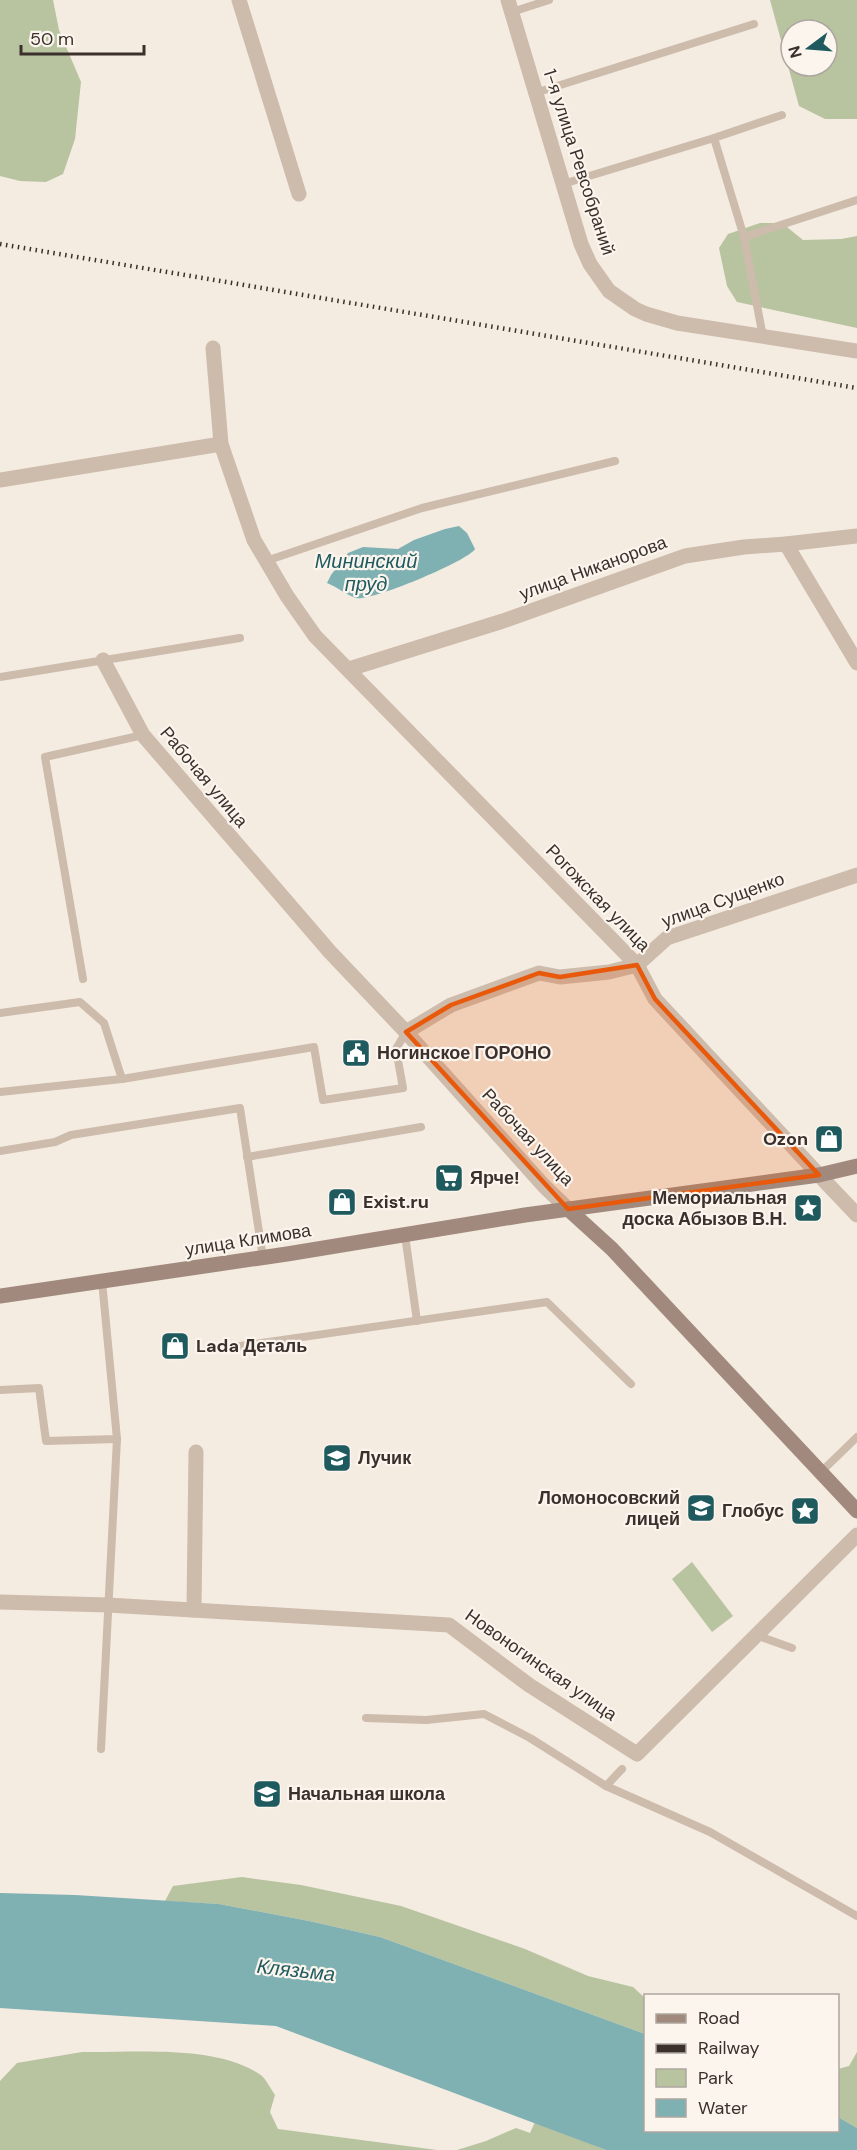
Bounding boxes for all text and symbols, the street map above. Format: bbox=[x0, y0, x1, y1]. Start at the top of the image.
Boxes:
scale bar bbox=[21, 18, 144, 56]
north arrow bbox=[779, 18, 839, 78]
text: 50 m bbox=[30, 27, 74, 51]
text: N bbox=[783, 43, 807, 61]
street label: 1-я улица Ревсобраний bbox=[538, 66, 620, 258]
street label: улица Никанорова bbox=[516, 530, 671, 606]
water label: Мининский пруд bbox=[315, 548, 417, 597]
street label: Рабочая улица bbox=[155, 722, 254, 833]
street label: Рогожская улица bbox=[541, 839, 656, 958]
street label: улица Сущенко bbox=[658, 867, 788, 933]
public building icon: Ногинское ГОРОНО bbox=[340, 1037, 372, 1069]
place label: Ногинское ГОРОНО bbox=[377, 1041, 551, 1065]
street label: Рабочая улица bbox=[477, 1083, 580, 1192]
shop icon: Ozon bbox=[813, 1123, 845, 1155]
place label: Ozon bbox=[763, 1127, 808, 1151]
supermarket icon: Ярче! bbox=[433, 1162, 465, 1194]
place label: Ярче! bbox=[470, 1166, 520, 1190]
shop icon: Exist.ru bbox=[326, 1186, 358, 1218]
place label: Мемориальная доска Абызов В.Н. bbox=[622, 1186, 787, 1231]
place label: Exist.ru bbox=[363, 1190, 429, 1214]
place icon: Мемориальная доска Абызов В.Н. bbox=[792, 1192, 824, 1224]
street label: улица Климова bbox=[183, 1218, 314, 1262]
shop icon: Lada Деталь bbox=[159, 1330, 191, 1362]
place label: Lada Деталь bbox=[196, 1334, 307, 1358]
school or university icon: Лучик bbox=[321, 1442, 353, 1474]
place label: Лучик bbox=[358, 1446, 412, 1470]
place label: Ломоносовский лицей bbox=[538, 1486, 680, 1531]
school or university icon: Ломоносовский лицей bbox=[685, 1492, 717, 1524]
place icon: Глобус bbox=[789, 1495, 821, 1527]
place label: Глобус bbox=[722, 1499, 784, 1523]
street label: Новоногинская улица bbox=[460, 1603, 622, 1727]
school or university icon: Начальная школа bbox=[251, 1778, 283, 1810]
place label: Начальная школа bbox=[288, 1782, 446, 1806]
water label: Клязьма bbox=[256, 1953, 336, 1987]
legend bbox=[644, 1994, 839, 2132]
text: Road bbox=[698, 2006, 740, 2030]
text: Railway bbox=[698, 2036, 760, 2060]
text: Park bbox=[698, 2066, 734, 2090]
text: Water bbox=[698, 2096, 748, 2120]

